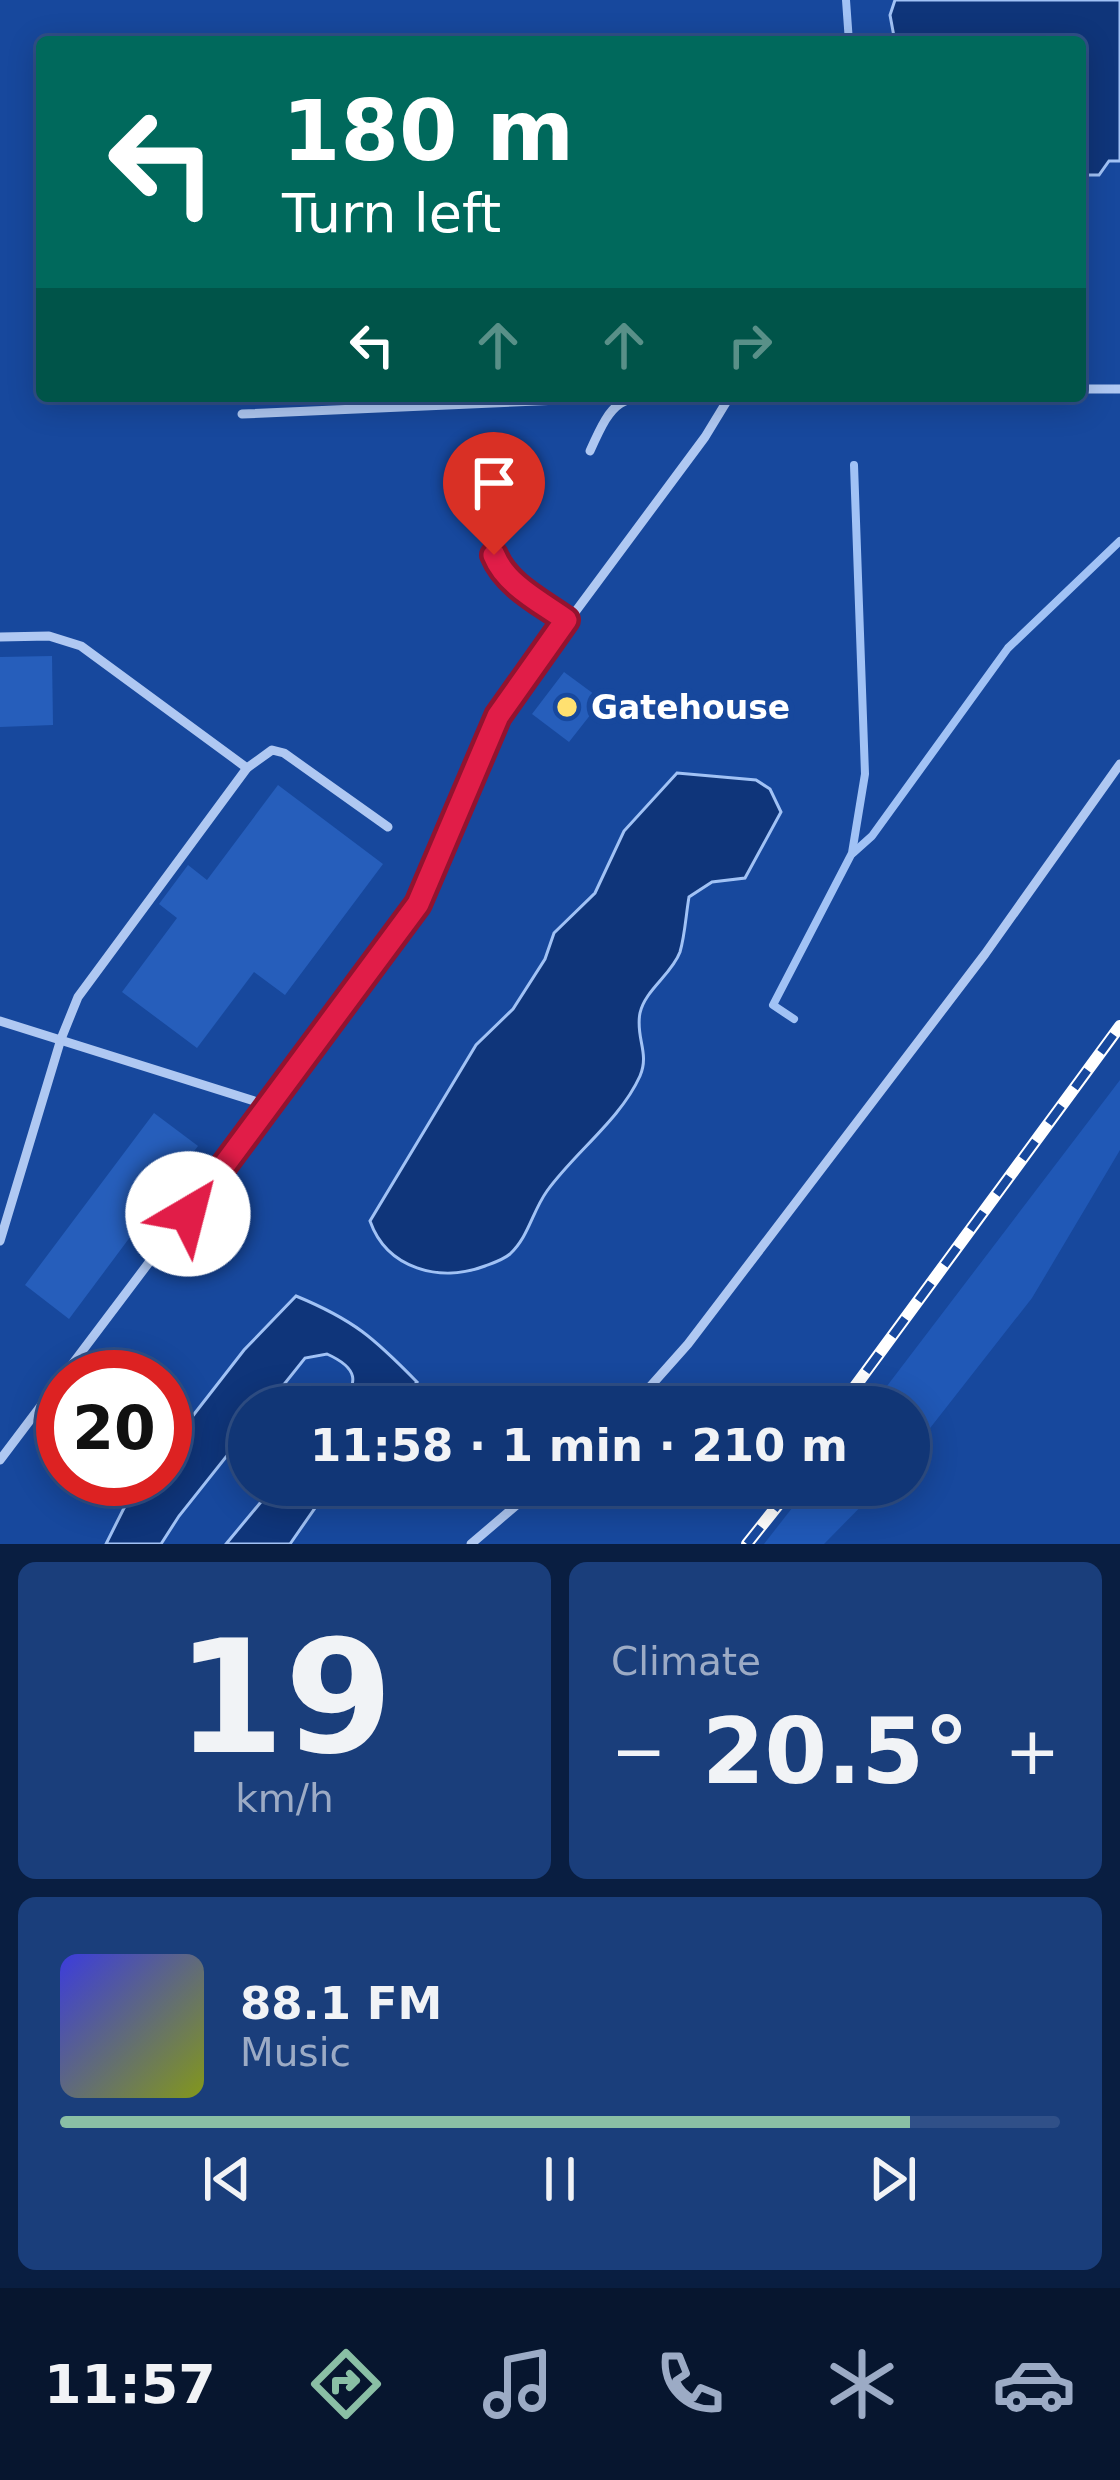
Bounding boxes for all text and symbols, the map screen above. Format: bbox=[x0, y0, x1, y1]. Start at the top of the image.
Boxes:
text: 180 m bbox=[282, 82, 574, 180]
icon: left bbox=[84, 84, 240, 240]
text: Turn left bbox=[282, 182, 501, 245]
icon: left bbox=[339, 312, 405, 378]
icon: ahead bbox=[465, 312, 531, 378]
icon: ahead bbox=[591, 312, 657, 378]
icon: right bbox=[717, 312, 783, 378]
pin bbox=[443, 432, 545, 555]
icon: arrive bbox=[461, 450, 527, 516]
place label: Gatehouse bbox=[591, 688, 790, 727]
marker: Gatehouse bbox=[554, 694, 580, 720]
position arrow bbox=[125, 1151, 251, 1277]
speed limit sign: 20 bbox=[36, 1350, 192, 1506]
text: 11:58 · 1 min · 210 m bbox=[310, 1419, 848, 1472]
text: 19 bbox=[176, 1607, 393, 1789]
text: Climate bbox=[611, 1639, 761, 1684]
text: 20.5° bbox=[702, 1699, 969, 1804]
text: − bbox=[611, 1713, 666, 1790]
text: + bbox=[1005, 1713, 1060, 1790]
text: km/h bbox=[235, 1776, 334, 1821]
text: 88.1 FM bbox=[240, 1977, 442, 2030]
text: Music bbox=[240, 2030, 351, 2075]
icon: previous bbox=[194, 2146, 260, 2212]
icon: pause bbox=[527, 2146, 593, 2212]
icon: next bbox=[860, 2146, 926, 2212]
icon: directions bbox=[304, 2342, 388, 2426]
icon: music bbox=[476, 2342, 560, 2426]
icon: phone bbox=[648, 2342, 732, 2426]
icon: climate bbox=[820, 2342, 904, 2426]
icon: car bbox=[992, 2342, 1076, 2426]
text: 11:57 bbox=[44, 2353, 216, 2416]

